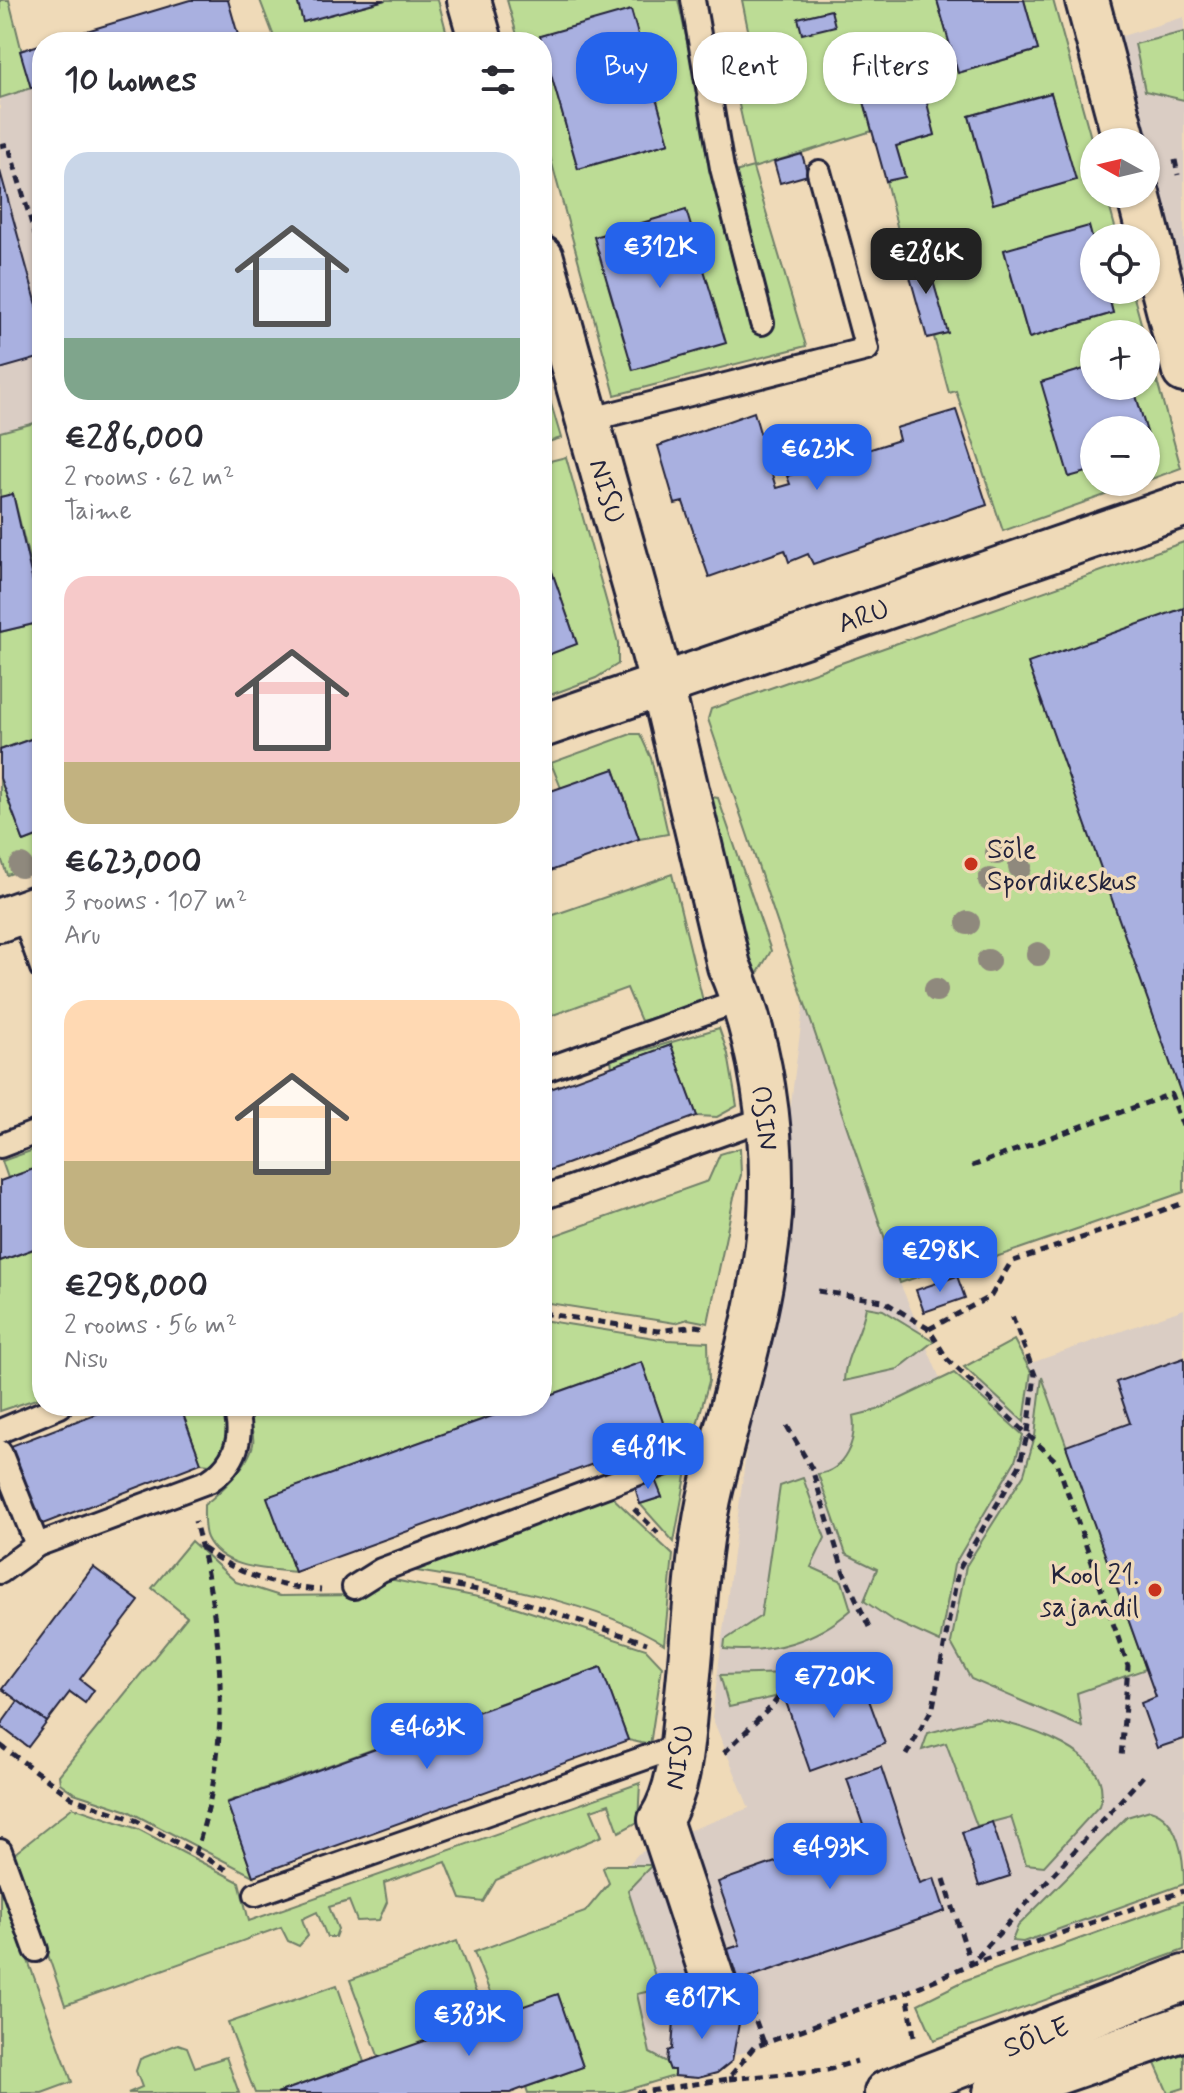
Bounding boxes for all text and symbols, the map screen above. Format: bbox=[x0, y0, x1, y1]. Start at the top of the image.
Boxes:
chip: Buy bbox=[576, 32, 677, 104]
chip: Rent bbox=[693, 32, 807, 104]
chip: Filters bbox=[823, 32, 957, 104]
text: 10 homes bbox=[64, 58, 197, 103]
icon: filters bbox=[476, 58, 520, 102]
north arrow bbox=[1080, 128, 1160, 208]
map controls bbox=[1080, 128, 1160, 496]
icon: home bbox=[220, 204, 364, 348]
pin: €312K bbox=[604, 222, 716, 290]
button: locate bbox=[1080, 224, 1160, 304]
pin: €286K bbox=[870, 228, 982, 296]
text: €312K bbox=[623, 231, 697, 265]
text: €286K bbox=[889, 237, 963, 271]
button: + bbox=[1080, 320, 1160, 400]
text: €286,000 bbox=[64, 416, 204, 461]
button: − bbox=[1080, 416, 1160, 496]
pin: €623K bbox=[761, 424, 873, 492]
text: €623K bbox=[780, 433, 854, 467]
street label: NISU bbox=[579, 455, 632, 528]
text: 2 rooms · 62 m² bbox=[64, 461, 234, 495]
text: Taime bbox=[64, 495, 132, 529]
street label: ARU bbox=[833, 591, 895, 643]
icon: home bbox=[220, 628, 364, 772]
place label: Sõle Spordikeskus bbox=[987, 832, 1137, 901]
text: €623,000 bbox=[64, 840, 202, 885]
marker: Sõle Spordikeskus bbox=[962, 855, 980, 873]
text: 3 rooms · 107 m² bbox=[64, 885, 247, 919]
text: Aru bbox=[64, 919, 101, 953]
icon: home bbox=[220, 1052, 364, 1196]
street label: NISU bbox=[745, 1084, 788, 1152]
pin: €298K bbox=[884, 1226, 996, 1294]
text: €298K bbox=[901, 1235, 979, 1269]
text: €298,000 bbox=[64, 1264, 208, 1309]
text: 2 rooms · 56 m² bbox=[64, 1309, 237, 1343]
text: Nisu bbox=[64, 1343, 108, 1377]
pin: €481K bbox=[592, 1423, 704, 1491]
text: €481K bbox=[611, 1432, 685, 1466]
place label: Kool 21. sajandil bbox=[1040, 1558, 1139, 1627]
marker: Kool 21. sajandil bbox=[1146, 1581, 1164, 1599]
pin: €720K bbox=[778, 1652, 890, 1720]
text: €720K bbox=[794, 1661, 874, 1695]
pin: €463K bbox=[371, 1703, 483, 1771]
text: €463K bbox=[389, 1712, 465, 1746]
street label: NISU bbox=[657, 1722, 704, 1793]
pin: €493K bbox=[774, 1823, 886, 1891]
text: €493K bbox=[792, 1832, 868, 1866]
pin: €817K bbox=[646, 1973, 758, 2041]
text: €817K bbox=[664, 1982, 740, 2016]
pin: €383K bbox=[413, 1990, 525, 2058]
text: €383K bbox=[433, 1999, 505, 2033]
street label: SÕLE bbox=[999, 2009, 1075, 2068]

